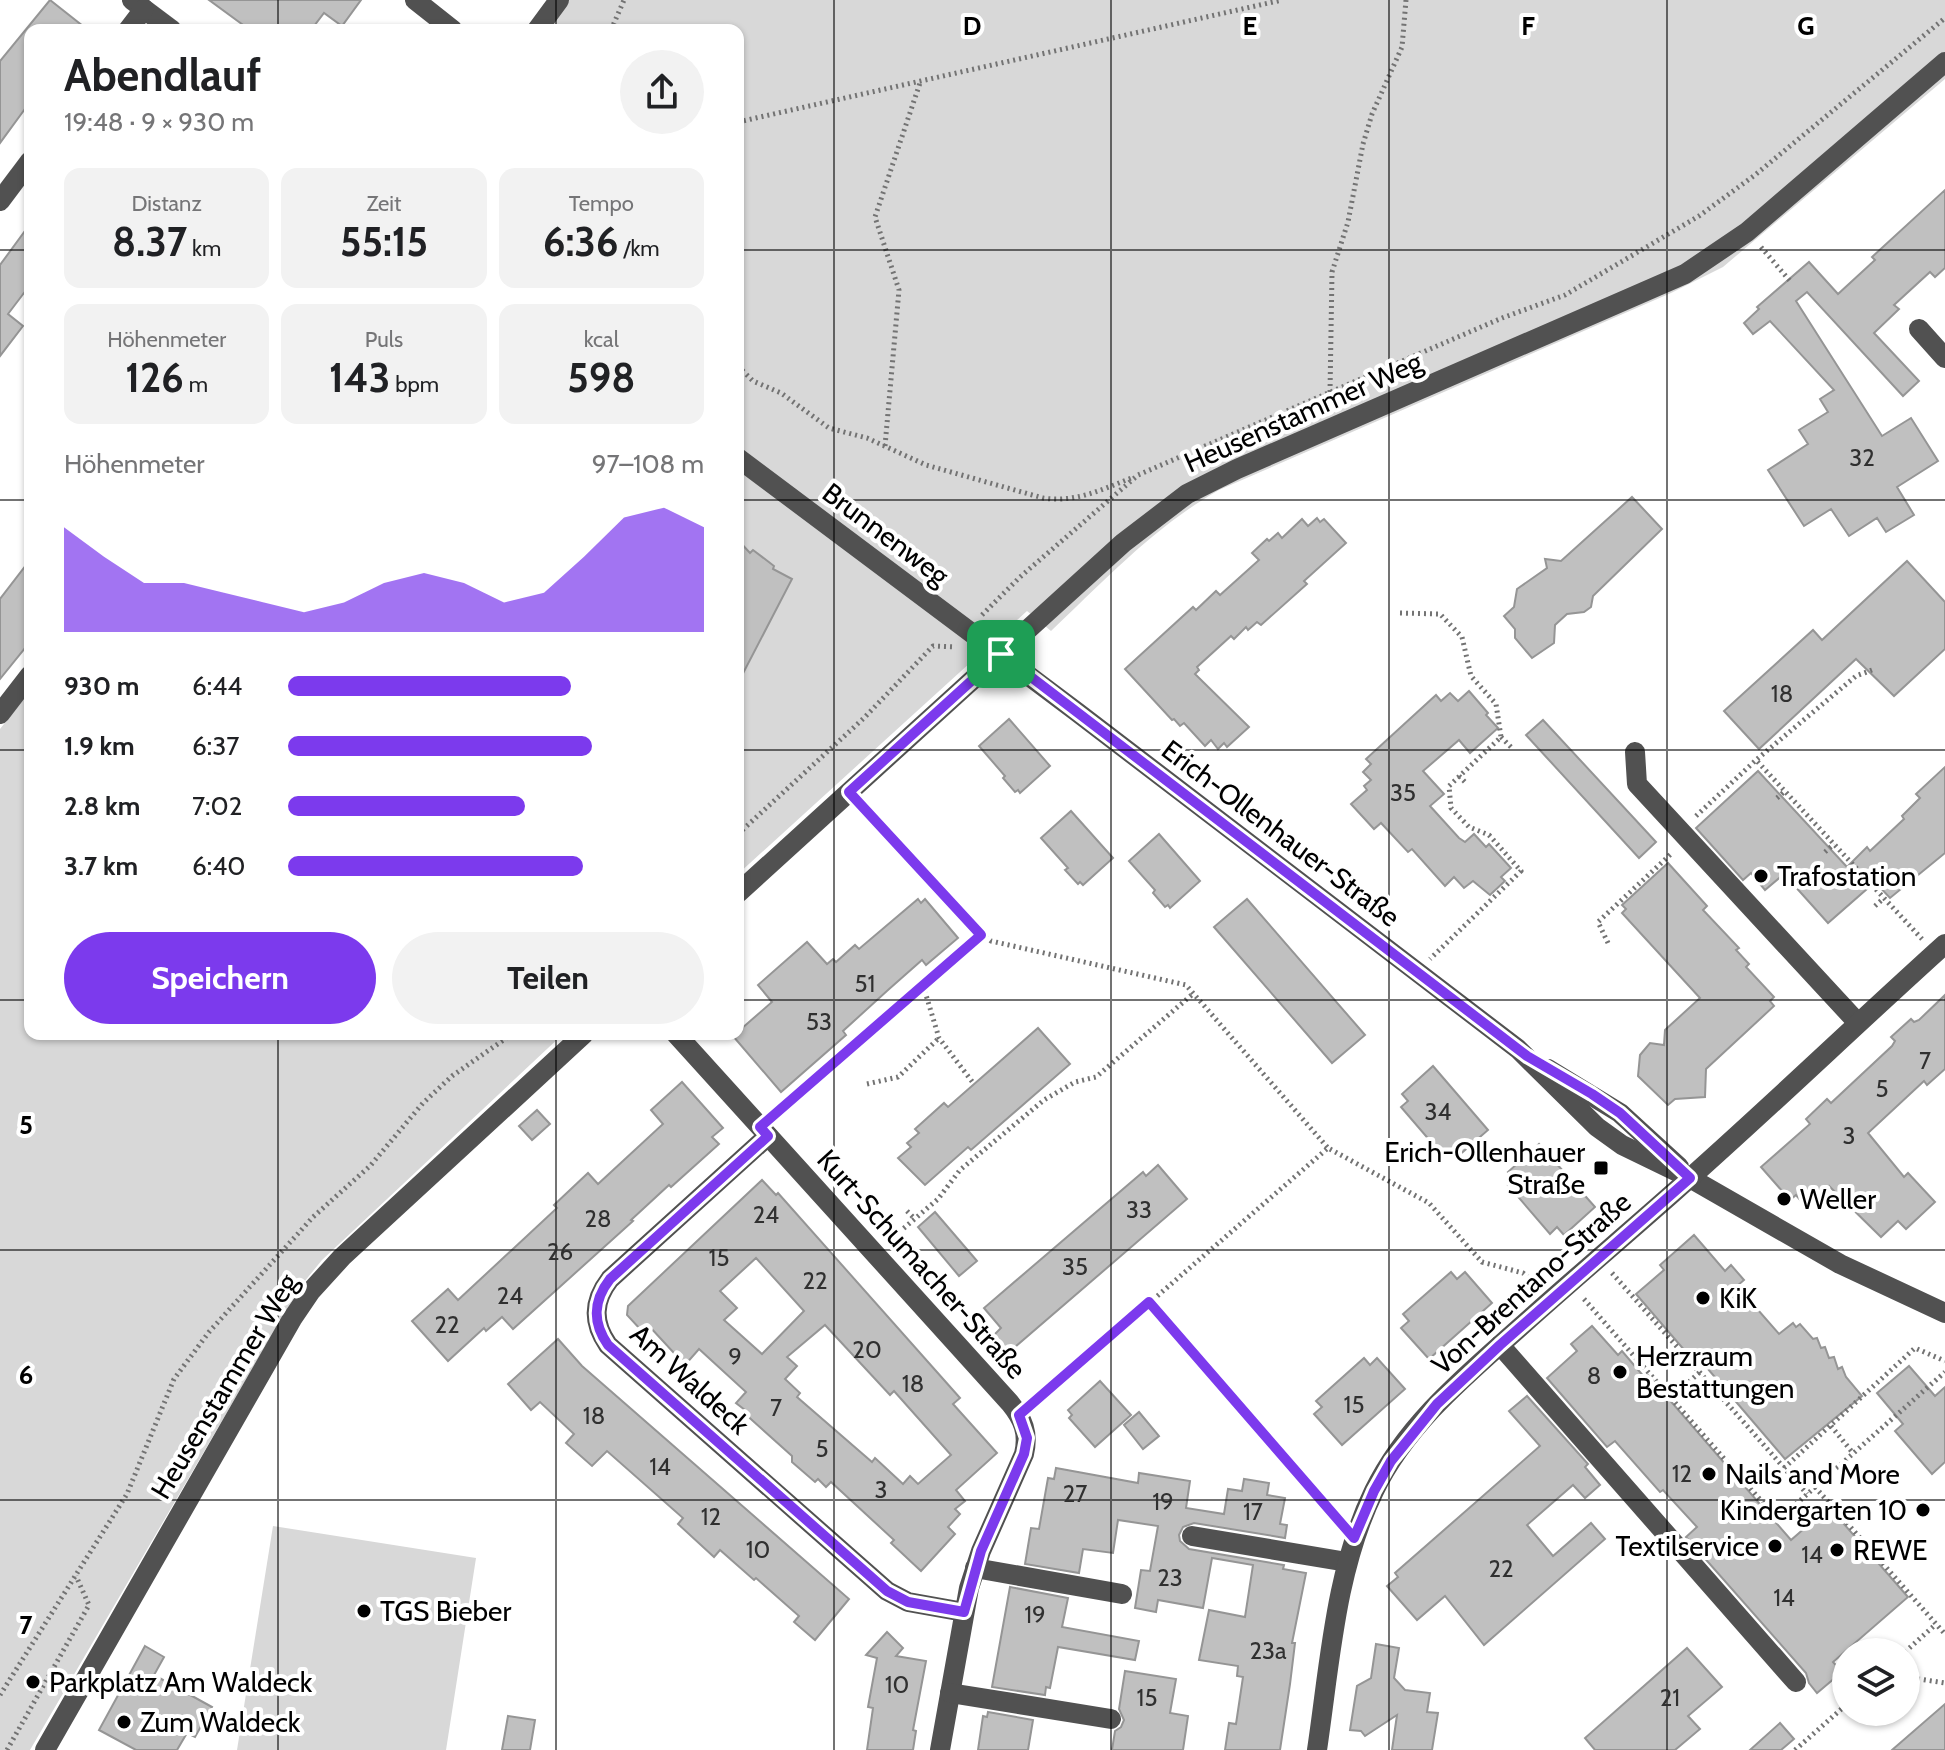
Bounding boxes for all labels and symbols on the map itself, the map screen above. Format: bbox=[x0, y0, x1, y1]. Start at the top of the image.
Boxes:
text: D bbox=[963, 10, 981, 42]
text: E bbox=[1243, 10, 1257, 42]
text: F bbox=[1521, 10, 1535, 42]
text: G bbox=[1797, 10, 1815, 42]
street label: Heusenstammer Weg bbox=[1179, 344, 1428, 480]
house number: 32 bbox=[1849, 443, 1875, 472]
street label: Brunnenweg bbox=[816, 475, 957, 593]
pin bbox=[967, 620, 1035, 688]
house number: 18 bbox=[1771, 679, 1793, 708]
street label: Erich-Ollenhauer-Straße bbox=[1155, 732, 1407, 934]
house number: 35 bbox=[1390, 778, 1416, 807]
place label: Trafostation bbox=[1777, 859, 1916, 893]
marker: Trafostation bbox=[1752, 867, 1770, 885]
house number: 51 bbox=[855, 969, 875, 998]
house number: 53 bbox=[806, 1007, 832, 1036]
house number: 7 bbox=[1919, 1046, 1931, 1075]
house number: 5 bbox=[1876, 1074, 1888, 1103]
house number: 34 bbox=[1425, 1097, 1452, 1126]
text: 5 bbox=[19, 1109, 33, 1141]
house number: 3 bbox=[1843, 1121, 1855, 1150]
place label: Erich-Ollenhauer Straße bbox=[1384, 1135, 1585, 1201]
street label: Kurt-Schumacher-Straße bbox=[810, 1143, 1034, 1385]
marker: Erich-Ollenhauer Straße bbox=[1592, 1159, 1610, 1177]
place label: Weller bbox=[1800, 1182, 1876, 1216]
street label: Von-Brentano-Straße bbox=[1424, 1185, 1638, 1381]
marker: Weller bbox=[1775, 1190, 1793, 1208]
house number: 33 bbox=[1126, 1195, 1152, 1224]
house number: 24 bbox=[753, 1200, 779, 1229]
house number: 28 bbox=[584, 1204, 612, 1233]
house number: 26 bbox=[547, 1237, 573, 1266]
house number: 15 bbox=[709, 1243, 729, 1272]
house number: 35 bbox=[1062, 1252, 1088, 1281]
street label: Heusenstammer Weg bbox=[143, 1266, 305, 1505]
house number: 22 bbox=[802, 1266, 828, 1295]
house number: 24 bbox=[497, 1281, 523, 1310]
place label: KiK bbox=[1719, 1281, 1757, 1315]
marker: KiK bbox=[1694, 1289, 1712, 1307]
house number: 22 bbox=[434, 1310, 460, 1339]
street label: Am Waldeck bbox=[623, 1317, 757, 1442]
house number: 20 bbox=[852, 1335, 882, 1364]
place label: Herzraum Bestattungen bbox=[1636, 1339, 1794, 1405]
house number: 9 bbox=[728, 1342, 742, 1371]
text: 6 bbox=[19, 1359, 33, 1391]
house number: 8 bbox=[1587, 1361, 1601, 1390]
marker: Herzraum Bestattungen bbox=[1611, 1363, 1629, 1381]
house number: 18 bbox=[902, 1369, 924, 1398]
house number: 15 bbox=[1344, 1390, 1364, 1419]
house number: 7 bbox=[770, 1393, 782, 1422]
house number: 18 bbox=[583, 1401, 605, 1430]
house number: 5 bbox=[816, 1434, 828, 1463]
house number: 14 bbox=[649, 1452, 671, 1481]
place label: Nails and More bbox=[1725, 1457, 1900, 1491]
house number: 12 bbox=[1672, 1459, 1692, 1488]
marker: Nails and More bbox=[1700, 1465, 1718, 1483]
house number: 3 bbox=[875, 1475, 887, 1504]
house number: 27 bbox=[1063, 1479, 1087, 1508]
house number: 19 bbox=[1152, 1487, 1174, 1516]
place label: Kindergarten 10 bbox=[1720, 1493, 1907, 1527]
house number: 17 bbox=[1243, 1497, 1263, 1526]
marker: Kindergarten 10 bbox=[1914, 1501, 1932, 1519]
house number: 12 bbox=[701, 1502, 721, 1531]
place label: Textilservice bbox=[1616, 1529, 1759, 1563]
place label: REWE bbox=[1853, 1533, 1927, 1567]
house number: 10 bbox=[746, 1535, 770, 1564]
marker: Textilservice bbox=[1766, 1537, 1784, 1555]
house number: 14 bbox=[1801, 1540, 1823, 1569]
marker: REWE bbox=[1828, 1541, 1846, 1559]
house number: 22 bbox=[1488, 1554, 1514, 1583]
house number: 23 bbox=[1157, 1563, 1183, 1592]
house number: 14 bbox=[1773, 1583, 1795, 1612]
place label: TGS Bieber bbox=[380, 1594, 511, 1628]
house number: 19 bbox=[1024, 1600, 1046, 1629]
marker: TGS Bieber bbox=[355, 1602, 373, 1620]
text: 7 bbox=[19, 1609, 33, 1641]
house number: 23a bbox=[1249, 1636, 1287, 1665]
place label: Parkplatz Am Waldeck bbox=[49, 1665, 313, 1699]
house number: 10 bbox=[885, 1670, 909, 1699]
marker: Parkplatz Am Waldeck bbox=[24, 1673, 42, 1691]
house number: 15 bbox=[1137, 1683, 1157, 1712]
house number: 21 bbox=[1660, 1683, 1680, 1712]
place label: Zum Waldeck bbox=[140, 1705, 301, 1739]
marker: Zum Waldeck bbox=[115, 1713, 133, 1731]

